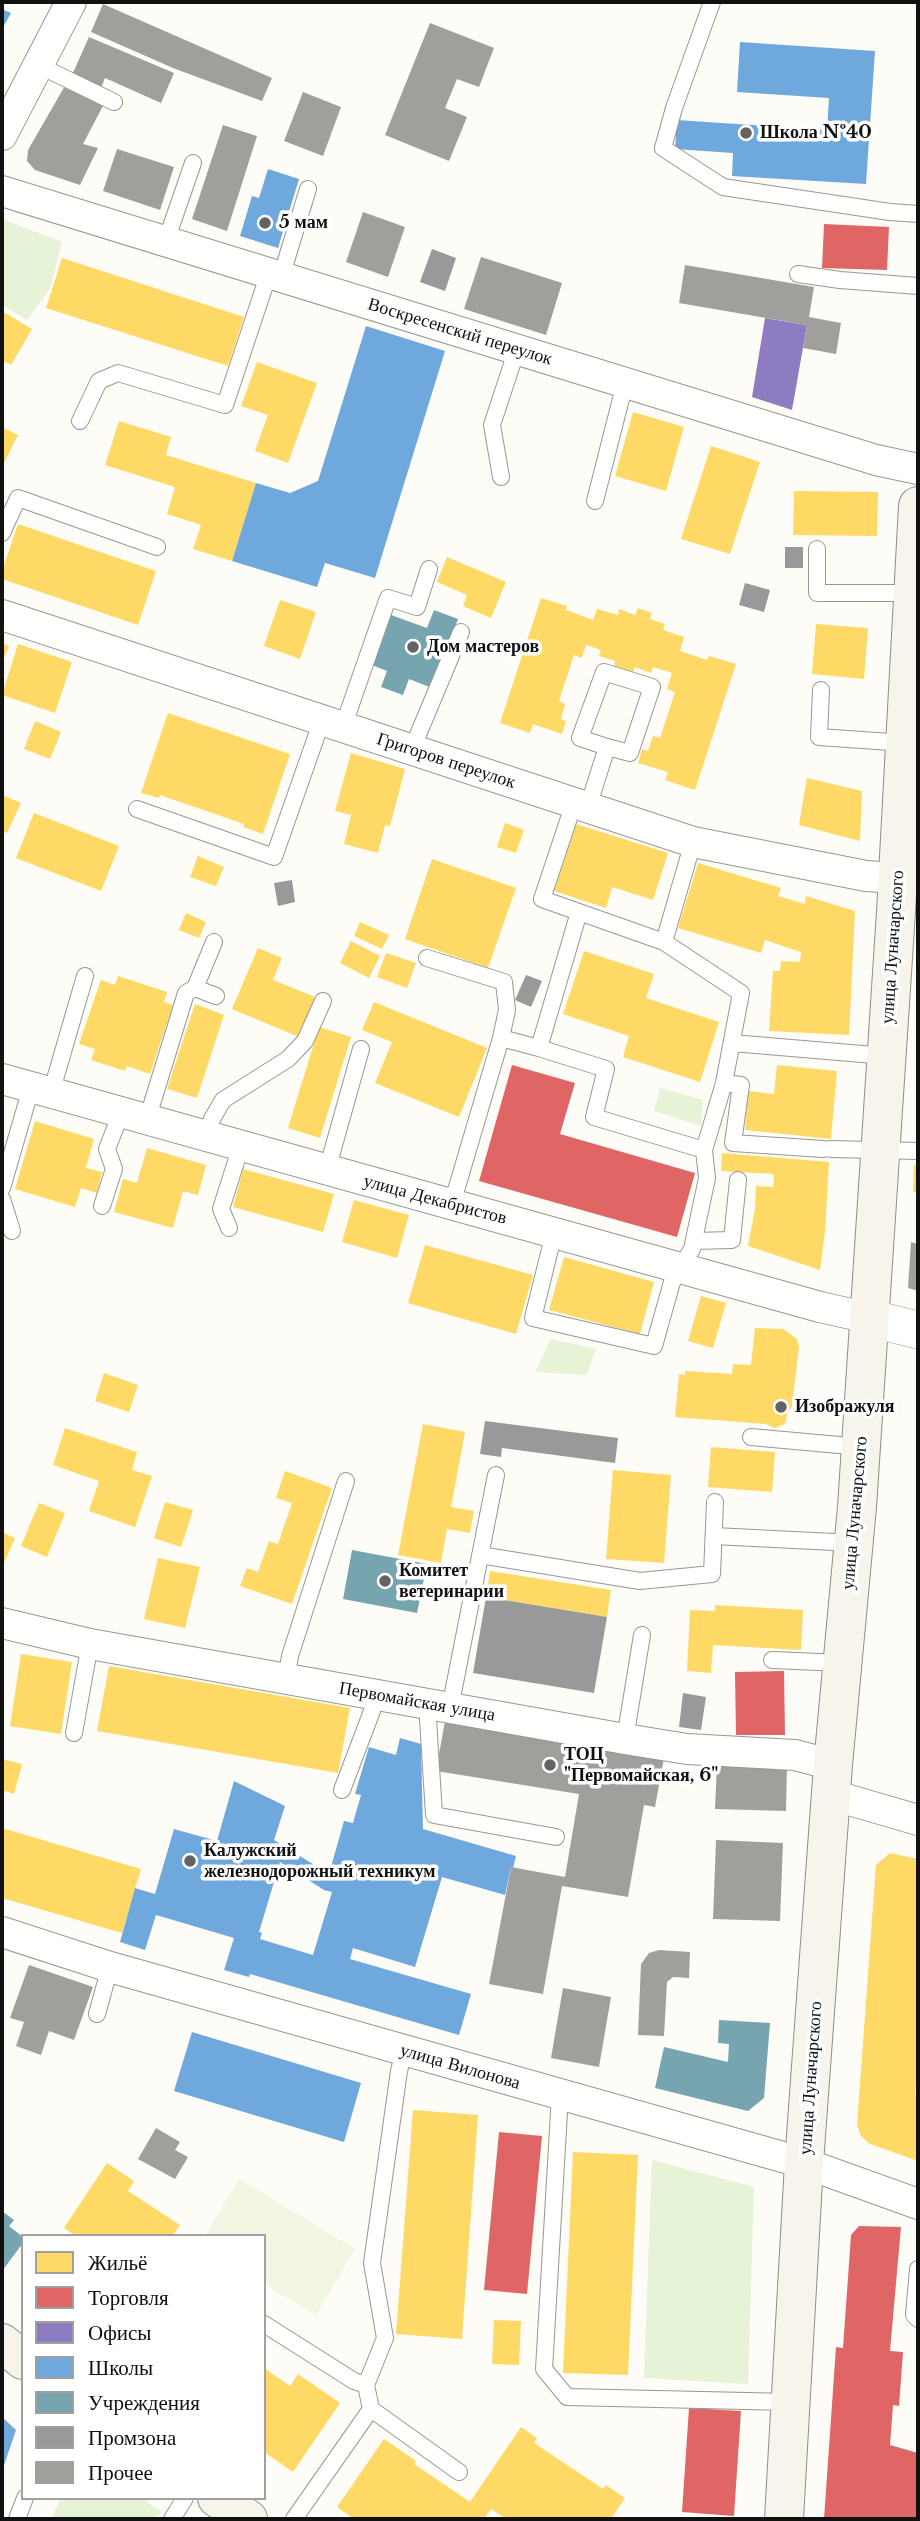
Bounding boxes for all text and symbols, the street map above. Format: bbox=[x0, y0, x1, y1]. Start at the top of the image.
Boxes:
place label: Школа №40 bbox=[760, 122, 872, 144]
marker: Школа №40 bbox=[738, 125, 754, 141]
place label: 5 мам bbox=[279, 212, 328, 234]
marker: 5 мам bbox=[257, 215, 273, 231]
street label: Воскресенский переулок bbox=[365, 294, 555, 370]
place label: Дом мастеров bbox=[427, 636, 539, 658]
marker: Дом мастеров bbox=[405, 639, 421, 655]
street label: Григоров переулок bbox=[374, 728, 518, 794]
street label: улица Луначарского bbox=[877, 869, 909, 1025]
street label: улица Декабристов bbox=[361, 1170, 509, 1230]
place label: Изображуля bbox=[795, 1396, 895, 1418]
marker: Изображуля bbox=[773, 1399, 789, 1415]
street label: улица Луначарского bbox=[838, 1435, 872, 1591]
place label: Комитет ветеринарии bbox=[399, 1560, 504, 1602]
marker: Комитет ветеринарии bbox=[377, 1573, 393, 1589]
street label: Первомайская улица bbox=[337, 1678, 497, 1726]
place label: ТОЦ "Первомайская, 6" bbox=[564, 1744, 718, 1786]
marker: ТОЦ "Первомайская, 6" bbox=[542, 1757, 558, 1773]
place label: Калужский железнодорожный техникум bbox=[204, 1840, 436, 1882]
marker: Калужский железнодорожный техникум bbox=[182, 1853, 198, 1869]
street label: улица Луначарского bbox=[795, 2000, 827, 2156]
street label: улица Вилонова bbox=[397, 2040, 523, 2094]
legend bbox=[21, 2234, 266, 2500]
text: Жильё bbox=[88, 2250, 147, 2276]
text: Торговля bbox=[88, 2285, 169, 2311]
text: Офисы bbox=[88, 2320, 151, 2346]
text: Школы bbox=[88, 2355, 153, 2381]
text: Учреждения bbox=[88, 2390, 200, 2416]
text: Промзона bbox=[88, 2425, 176, 2451]
text: Прочее bbox=[88, 2460, 153, 2486]

